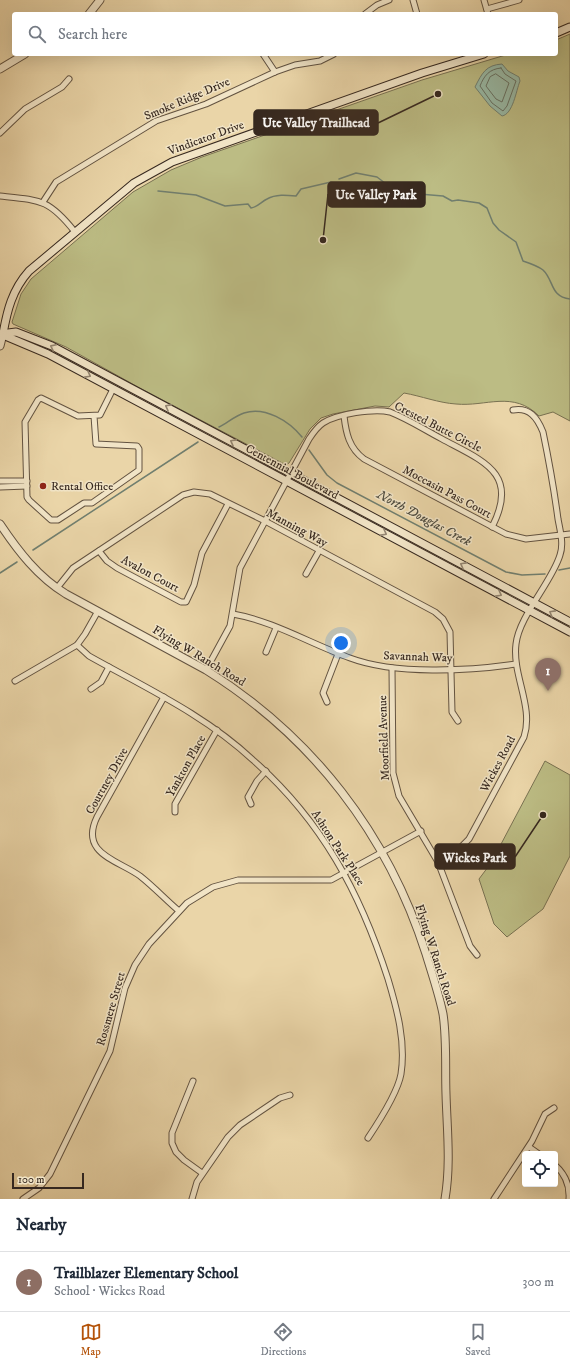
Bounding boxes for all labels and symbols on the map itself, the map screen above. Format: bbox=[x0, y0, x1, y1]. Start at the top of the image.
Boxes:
street label: Smoke Ridge Drive bbox=[142, 74, 232, 124]
callout: Ute Valley Trailhead bbox=[254, 110, 378, 135]
text: Ute Valley Trailhead bbox=[262, 115, 370, 132]
street label: Vindicator Drive bbox=[165, 117, 246, 159]
callout: Ute Valley Park bbox=[328, 182, 425, 207]
text: Ute Valley Park bbox=[335, 187, 417, 204]
one-way arrow bbox=[50, 344, 57, 352]
one-way arrow bbox=[84, 371, 91, 378]
street label: Crested Butte Circle bbox=[392, 398, 484, 456]
one-way arrow bbox=[165, 405, 172, 412]
one-way arrow bbox=[230, 439, 238, 447]
street label: Centennial Boulevard bbox=[243, 441, 341, 503]
street label: Moccasin Pass Court bbox=[400, 462, 494, 522]
place label: Rental Office bbox=[51, 479, 113, 494]
marker: Rental Office bbox=[38, 481, 48, 491]
water label: North Douglas Creek bbox=[373, 486, 474, 550]
street label: Manning Way bbox=[264, 506, 331, 551]
one-way arrow bbox=[380, 529, 387, 536]
street label: Avalon Court bbox=[118, 552, 182, 596]
one-way arrow bbox=[460, 562, 467, 569]
one-way arrow bbox=[495, 590, 502, 597]
one-way arrow bbox=[549, 610, 556, 617]
street label: Flying W Ranch Road bbox=[150, 622, 248, 690]
your location bbox=[331, 633, 351, 653]
street label: Savannah Way bbox=[383, 648, 453, 666]
pin: 1 bbox=[535, 658, 561, 691]
street label: Moorfield Avenue bbox=[375, 695, 393, 781]
street label: Yankton Place bbox=[163, 732, 209, 800]
street label: Wickes Road bbox=[476, 733, 519, 796]
street label: Courtney Drive bbox=[82, 745, 132, 817]
street label: Ashton Park Place bbox=[308, 807, 368, 889]
callout: Wickes Park bbox=[435, 844, 515, 869]
text: Wickes Park bbox=[442, 850, 508, 866]
street label: Flying W Ranch Road bbox=[411, 902, 459, 1008]
street label: Rossmere Street bbox=[93, 970, 129, 1048]
scale bar bbox=[12, 1171, 84, 1190]

